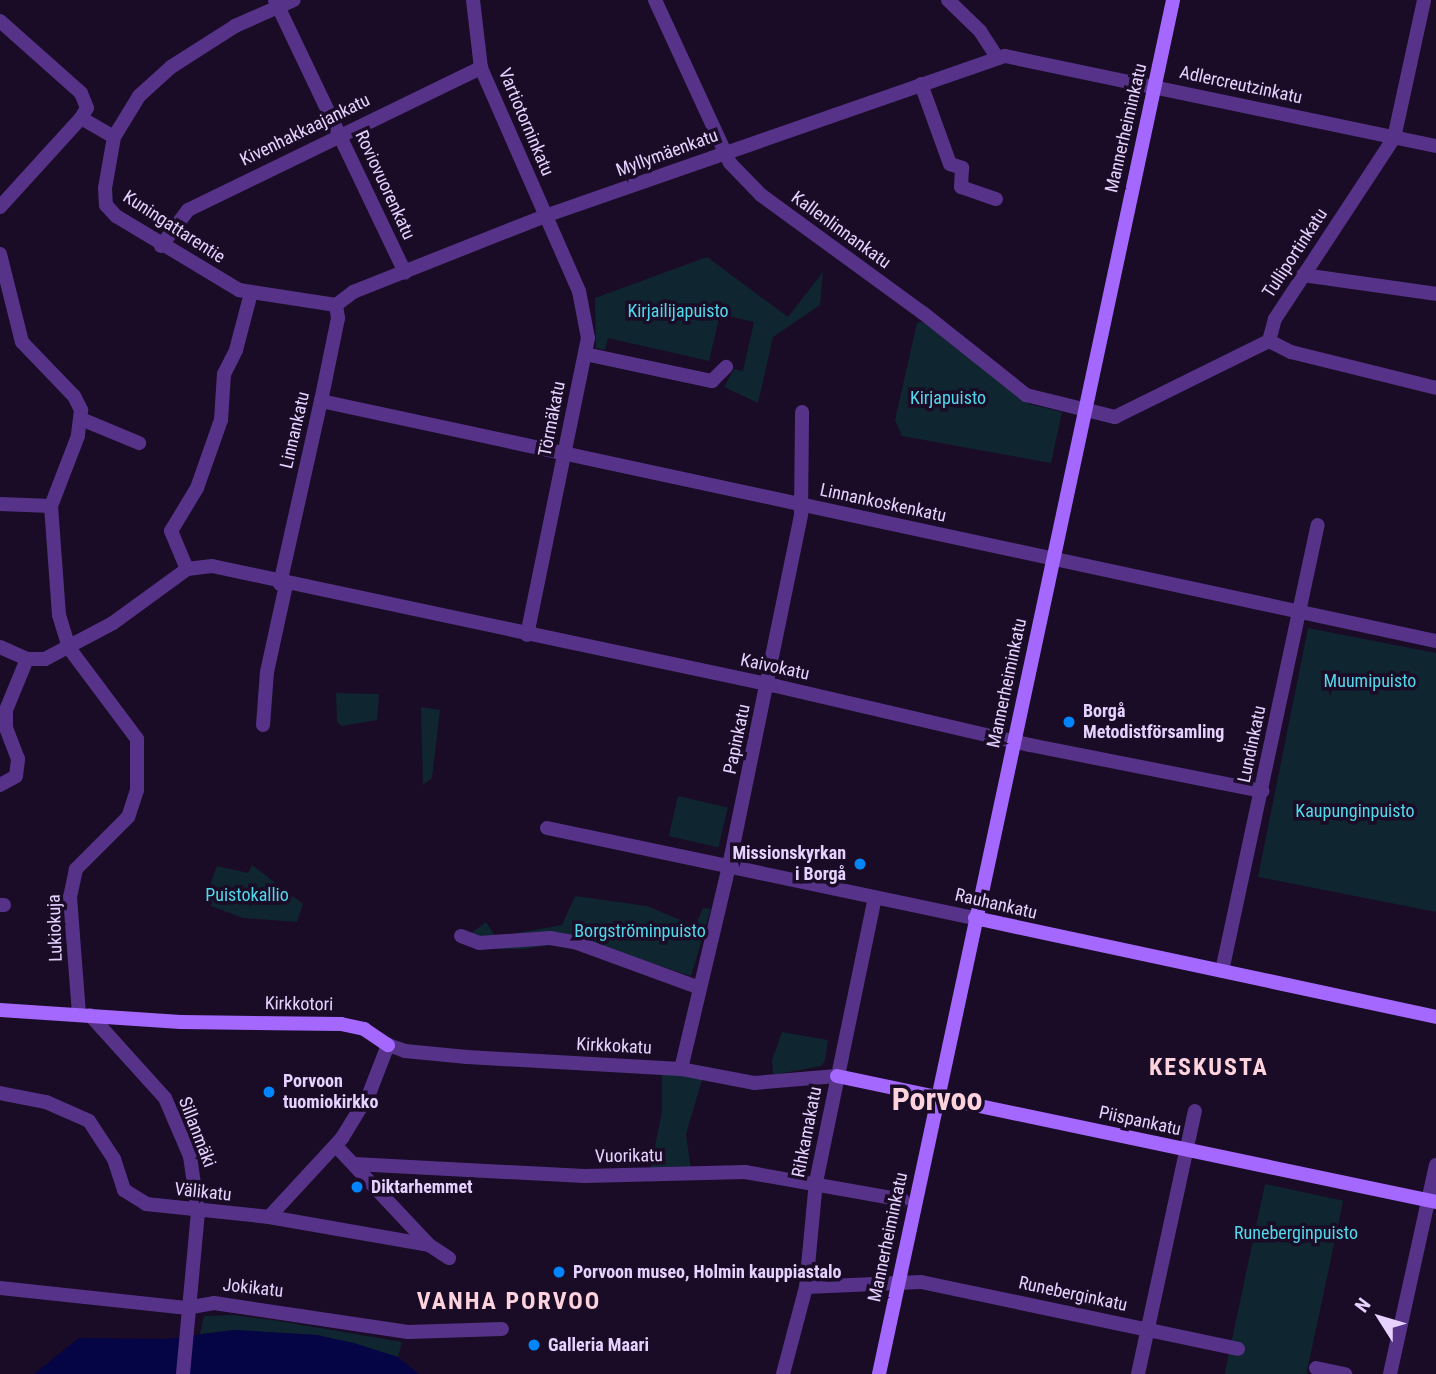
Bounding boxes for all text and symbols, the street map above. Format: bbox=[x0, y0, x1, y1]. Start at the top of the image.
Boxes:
street label: Mannerheiminkatu bbox=[1101, 61, 1151, 195]
street label: Adlercreutzinkatu bbox=[1178, 61, 1304, 109]
street label: Vartiotorninkatu bbox=[494, 65, 558, 179]
street label: Kivenhakkaajankatu bbox=[237, 89, 373, 171]
street label: Myllymäenkatu bbox=[613, 125, 721, 181]
street label: Roviovuorenkatu bbox=[350, 127, 420, 243]
street label: Kuningattarentie bbox=[119, 186, 229, 268]
street label: Kallenlinnankatu bbox=[787, 187, 895, 273]
street label: Tulliportinkatu bbox=[1258, 204, 1332, 302]
park label: Kirjailijapuisto bbox=[627, 300, 729, 322]
street label: Törmäkatu bbox=[534, 380, 570, 458]
park label: Kirjapuisto bbox=[910, 387, 986, 409]
street label: Linnankatu bbox=[276, 389, 314, 471]
street label: Linnankoskenkatu bbox=[818, 479, 948, 527]
street label: Mannerheiminkatu bbox=[983, 616, 1031, 750]
street label: Kaivokatu bbox=[739, 649, 811, 685]
park label: Muumipuisto bbox=[1324, 670, 1416, 692]
place label: Borgå Metodistförsamling bbox=[1083, 701, 1224, 744]
street label: Papinkatu bbox=[719, 702, 755, 776]
street label: Lundinkatu bbox=[1233, 704, 1271, 784]
marker: Borgå Metodistförsamling bbox=[1061, 714, 1077, 730]
park label: Kaupunginpuisto bbox=[1295, 800, 1415, 822]
place label: Missionskyrkan i Borgå bbox=[732, 843, 846, 886]
marker: Missionskyrkan i Borgå bbox=[852, 856, 868, 872]
park label: Puistokallio bbox=[205, 884, 289, 906]
street label: Rauhankatu bbox=[953, 884, 1039, 924]
street label: Lukiokuja bbox=[43, 894, 67, 962]
park label: Borgströminpuisto bbox=[574, 920, 706, 942]
street label: Kirkkotori bbox=[265, 993, 333, 1015]
street label: Kirkkokatu bbox=[576, 1033, 652, 1059]
district label: KESKUSTA bbox=[1150, 1054, 1268, 1082]
place label: Porvoon tuomiokirkko bbox=[283, 1071, 378, 1114]
district label: Porvoo bbox=[892, 1080, 982, 1118]
marker: Porvoon tuomiokirkko bbox=[261, 1084, 277, 1100]
street label: Rihkamakatu bbox=[788, 1085, 826, 1179]
street label: Sillanmäki bbox=[174, 1094, 220, 1170]
street label: Piispankatu bbox=[1097, 1102, 1183, 1140]
street label: Vuorikatu bbox=[595, 1145, 663, 1167]
street label: Mannerheiminkatu bbox=[864, 1170, 912, 1304]
place label: Diktarhemmet bbox=[371, 1176, 473, 1198]
street label: Välikatu bbox=[173, 1178, 233, 1206]
marker: Diktarhemmet bbox=[349, 1179, 365, 1195]
park label: Runeberginpuisto bbox=[1234, 1222, 1358, 1244]
place label: Porvoon museo, Holmin kauppiastalo bbox=[573, 1261, 841, 1283]
marker: Porvoon museo, Holmin kauppiastalo bbox=[551, 1264, 567, 1280]
street label: Runeberginkatu bbox=[1017, 1272, 1129, 1316]
street label: Jokikatu bbox=[222, 1274, 284, 1302]
north arrow bbox=[1345, 1283, 1415, 1353]
district label: VANHA PORVOO bbox=[418, 1288, 600, 1316]
text: N bbox=[1350, 1293, 1376, 1317]
place label: Galleria Maari bbox=[548, 1334, 649, 1356]
marker: Galleria Maari bbox=[526, 1337, 542, 1353]

